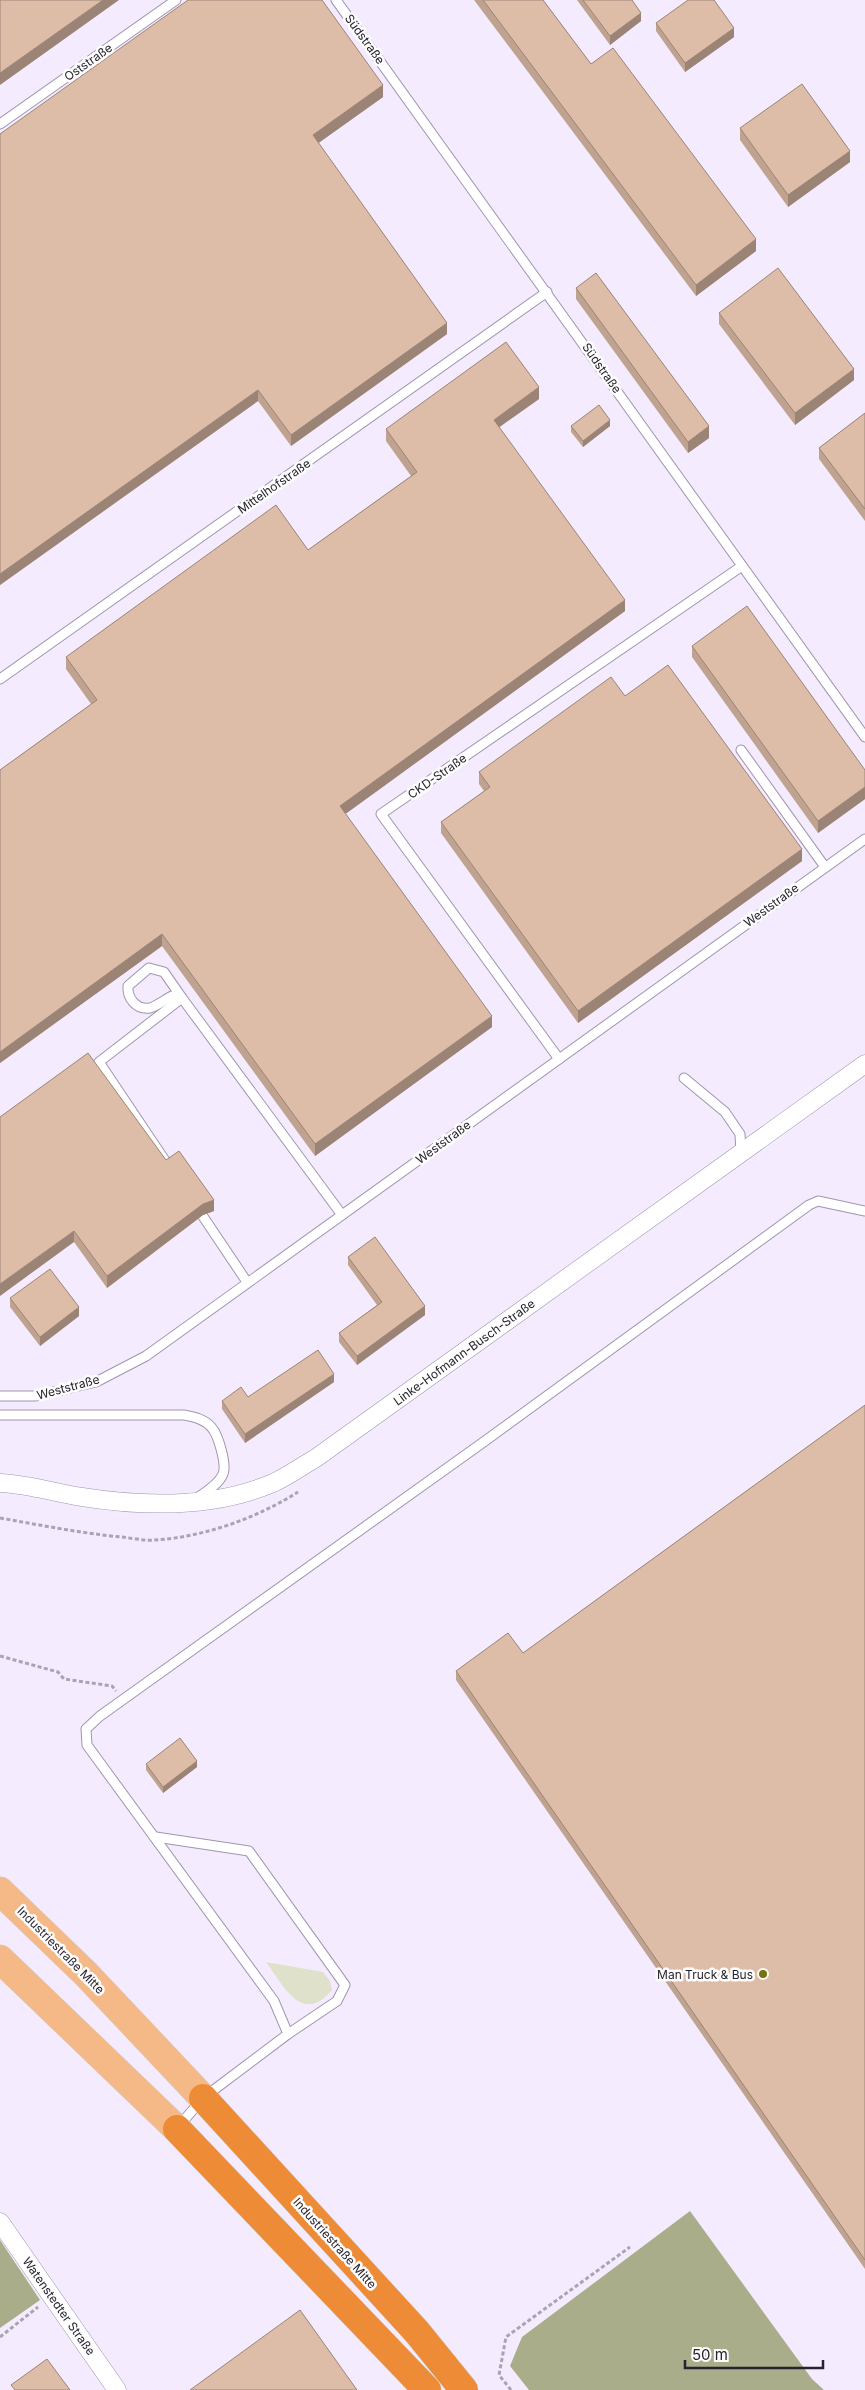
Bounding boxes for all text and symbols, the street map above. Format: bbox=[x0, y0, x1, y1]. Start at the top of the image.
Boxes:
street label: Südstraße bbox=[342, 11, 388, 67]
street label: Oststraße bbox=[61, 40, 115, 84]
street label: Südstraße bbox=[579, 340, 625, 396]
street label: Mittelhofstraße bbox=[235, 455, 313, 517]
street label: CKD-Straße bbox=[405, 750, 469, 802]
street label: Weststraße bbox=[741, 880, 801, 930]
street label: Weststraße bbox=[413, 1117, 473, 1167]
street label: Linke-Hofmann-Busch-Straße bbox=[390, 1296, 538, 1408]
street label: Weststraße bbox=[35, 1371, 101, 1403]
street label: Industriestraße Mitte bbox=[14, 1903, 108, 1997]
place label: Man Truck & Bus bbox=[657, 1967, 753, 1982]
marker: Man Truck & Bus bbox=[757, 1968, 769, 1980]
street label: Industriestraße Mitte bbox=[290, 2194, 380, 2292]
street label: Watenstedter Straße bbox=[19, 2254, 99, 2358]
scale bar bbox=[685, 2338, 822, 2370]
text: 50 m bbox=[692, 2345, 728, 2364]

